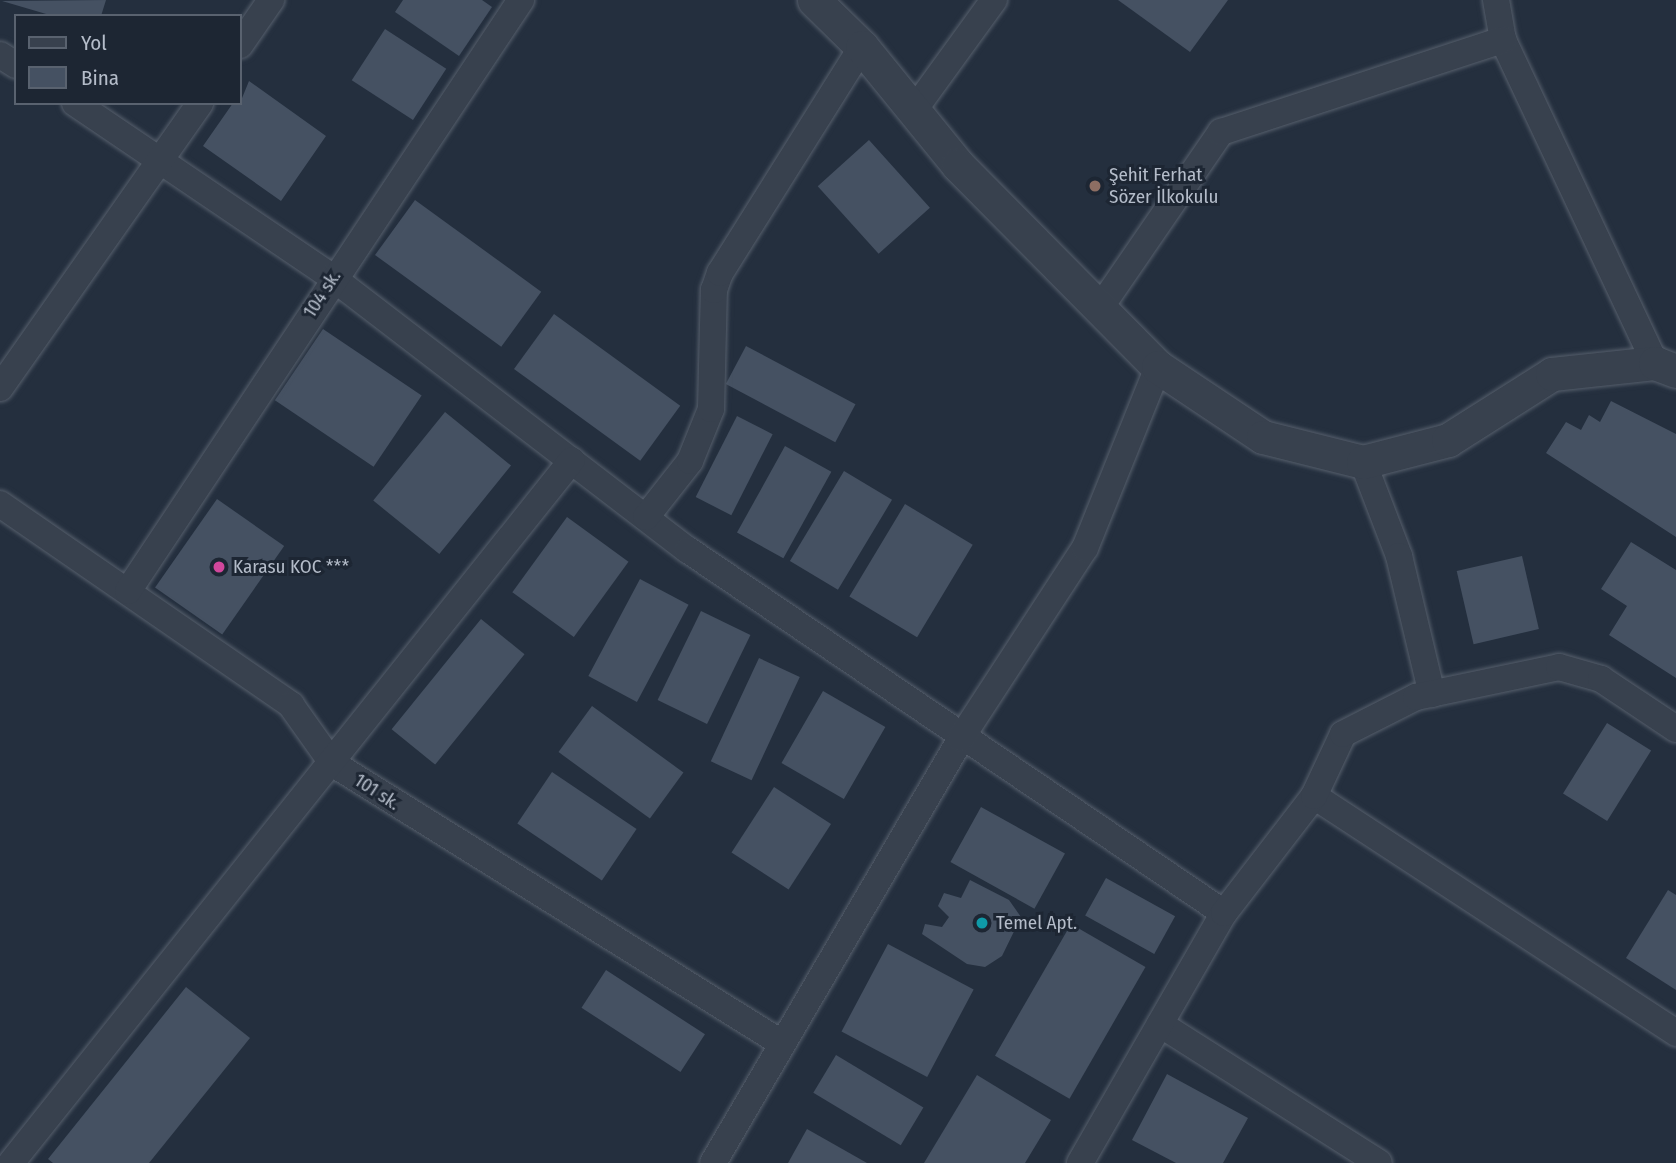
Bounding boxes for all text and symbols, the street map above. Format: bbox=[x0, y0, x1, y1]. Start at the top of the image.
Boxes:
legend bbox=[14, 14, 242, 105]
text: Yol bbox=[81, 30, 107, 56]
text: Bina bbox=[81, 65, 119, 91]
place label: Şehit Ferhat Sözer İlkokulu bbox=[1109, 164, 1218, 208]
marker: Şehit Ferhat Sözer İlkokulu bbox=[1087, 178, 1103, 194]
street label: 104 sk. bbox=[298, 266, 346, 322]
place label: Karasu KOC *** bbox=[233, 556, 349, 578]
marker: Karasu KOC *** bbox=[211, 559, 227, 575]
street label: 101 sk. bbox=[350, 769, 404, 815]
place label: Temel Apt. bbox=[996, 912, 1077, 934]
marker: Temel Apt. bbox=[974, 915, 990, 931]

